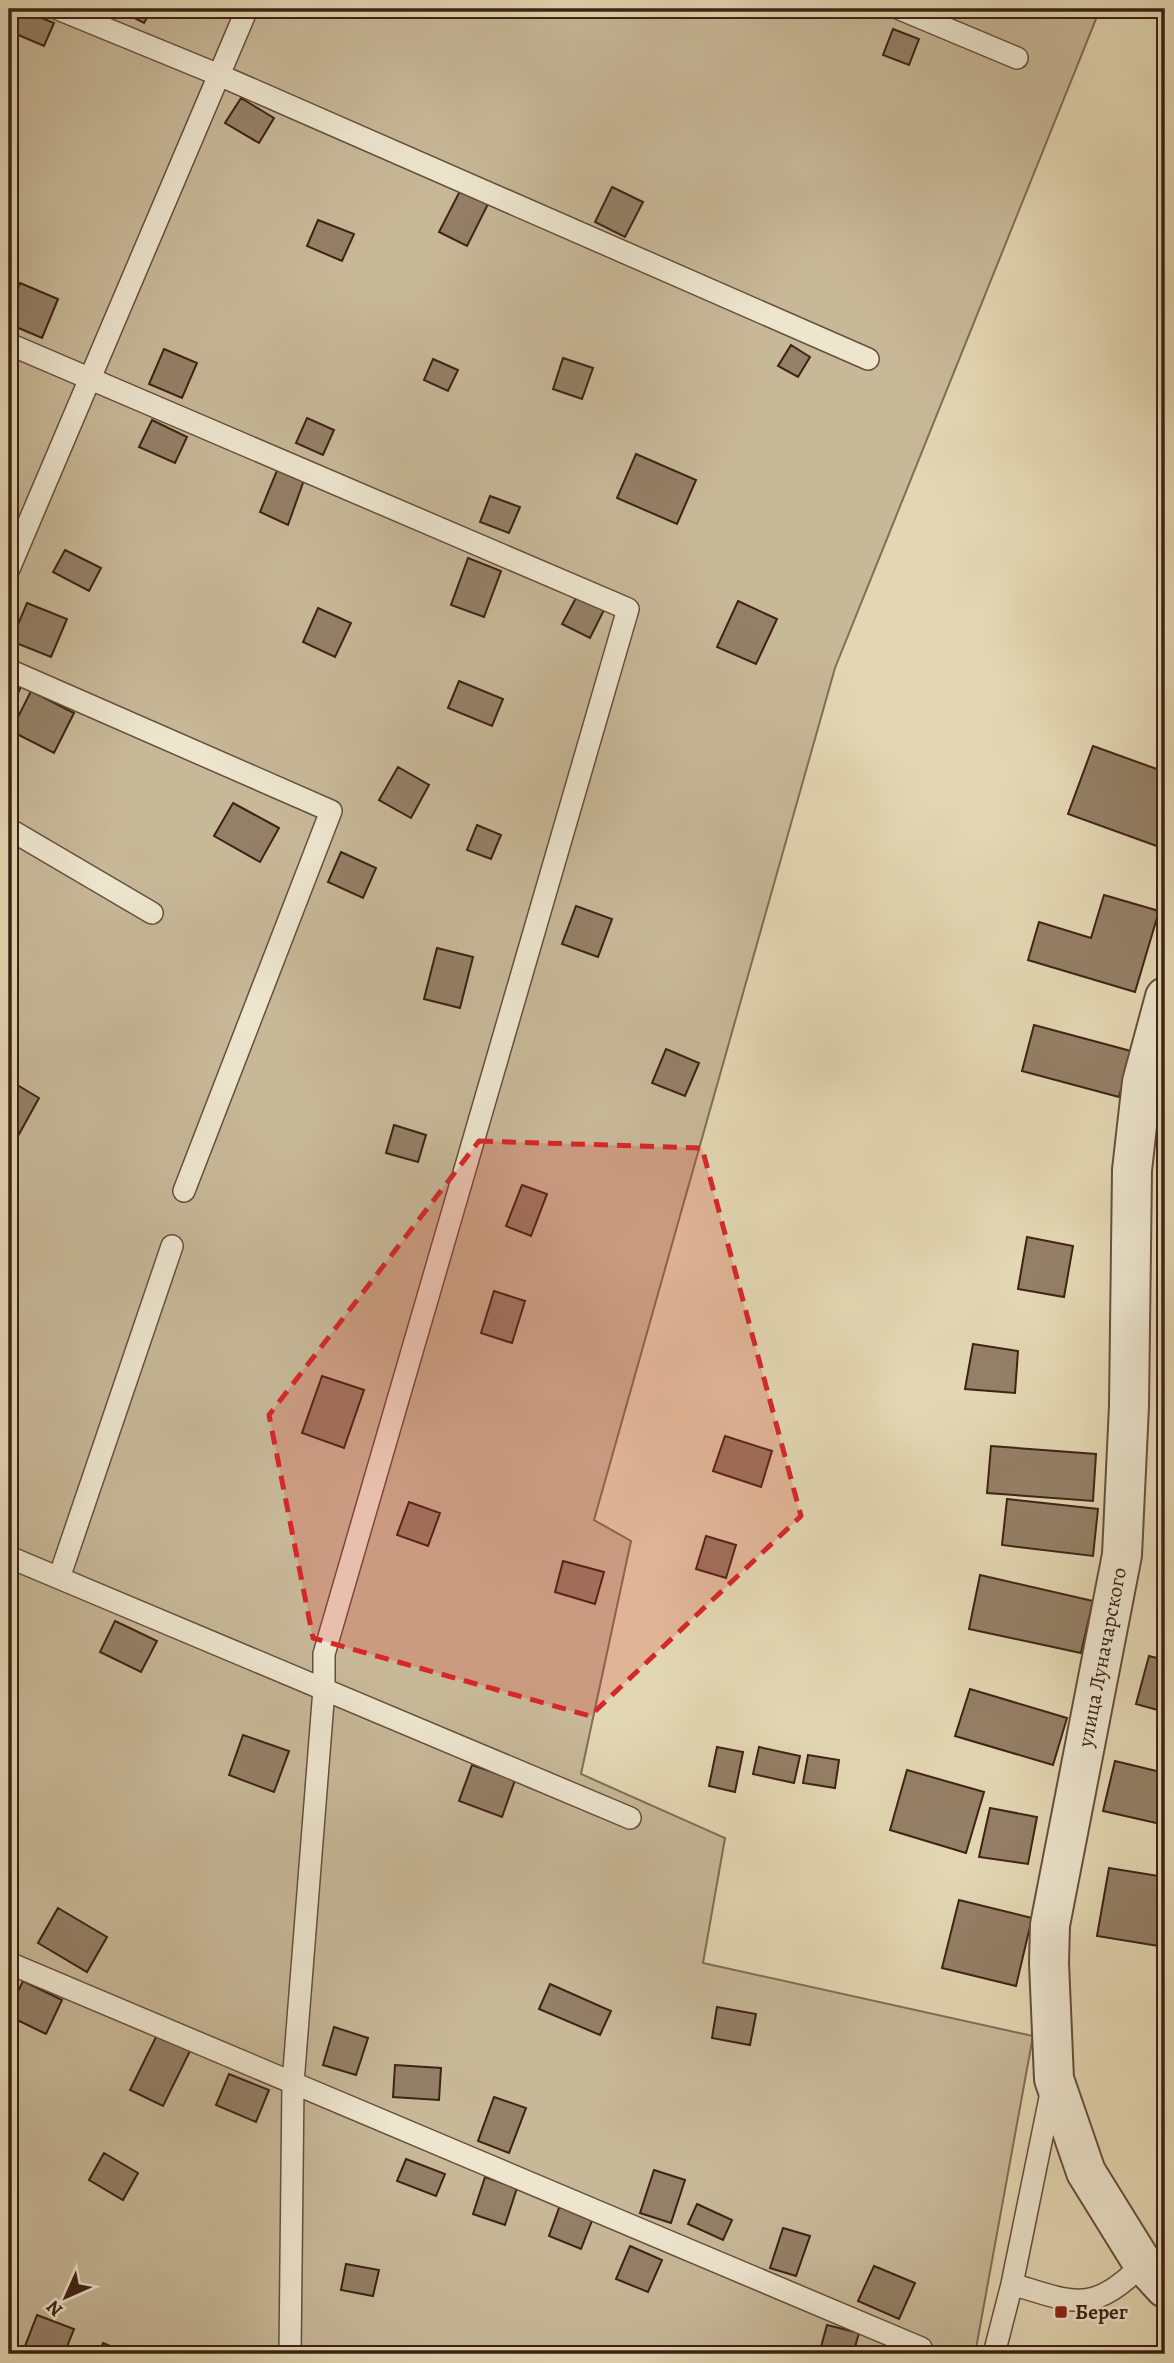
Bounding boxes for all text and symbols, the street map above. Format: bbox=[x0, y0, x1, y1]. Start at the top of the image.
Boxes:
street label: улица Луначарского bbox=[1071, 1565, 1133, 1750]
north arrow bbox=[32, 2262, 102, 2332]
text: N bbox=[40, 2294, 69, 2322]
place label: Берег bbox=[1075, 2298, 1128, 2326]
marker: Берег bbox=[1053, 2304, 1069, 2320]

